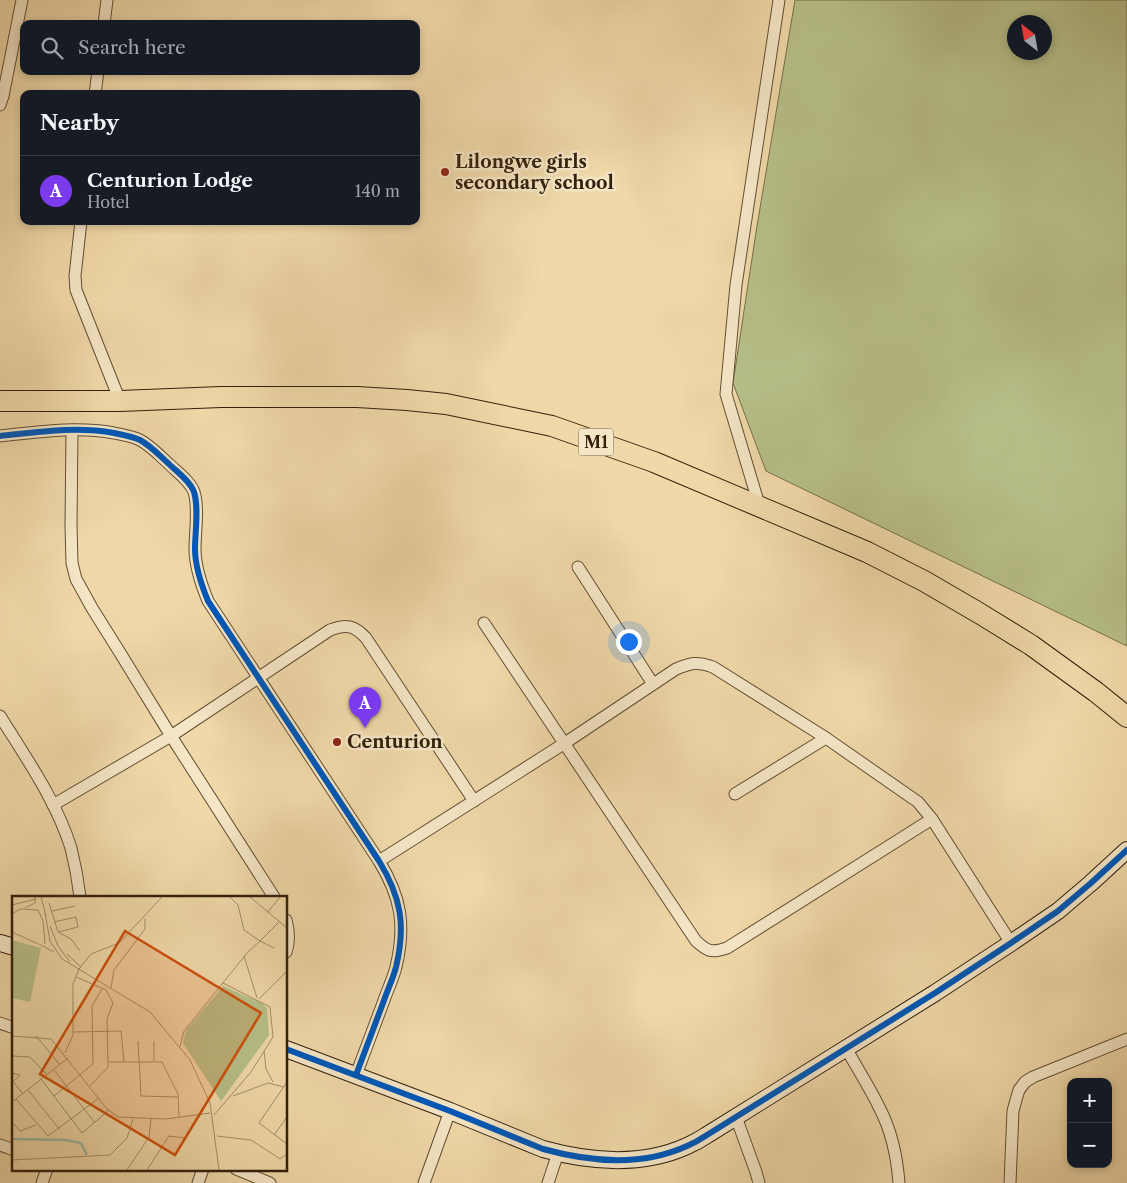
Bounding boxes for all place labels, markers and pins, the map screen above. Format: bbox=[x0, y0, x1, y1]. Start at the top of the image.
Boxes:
place label: Lilongwe girls secondary school bbox=[455, 151, 614, 194]
marker: Lilongwe girls secondary school bbox=[439, 166, 451, 178]
pin: A bbox=[349, 687, 381, 728]
place label: Centurion bbox=[347, 731, 443, 753]
marker: Centurion bbox=[331, 736, 343, 748]

